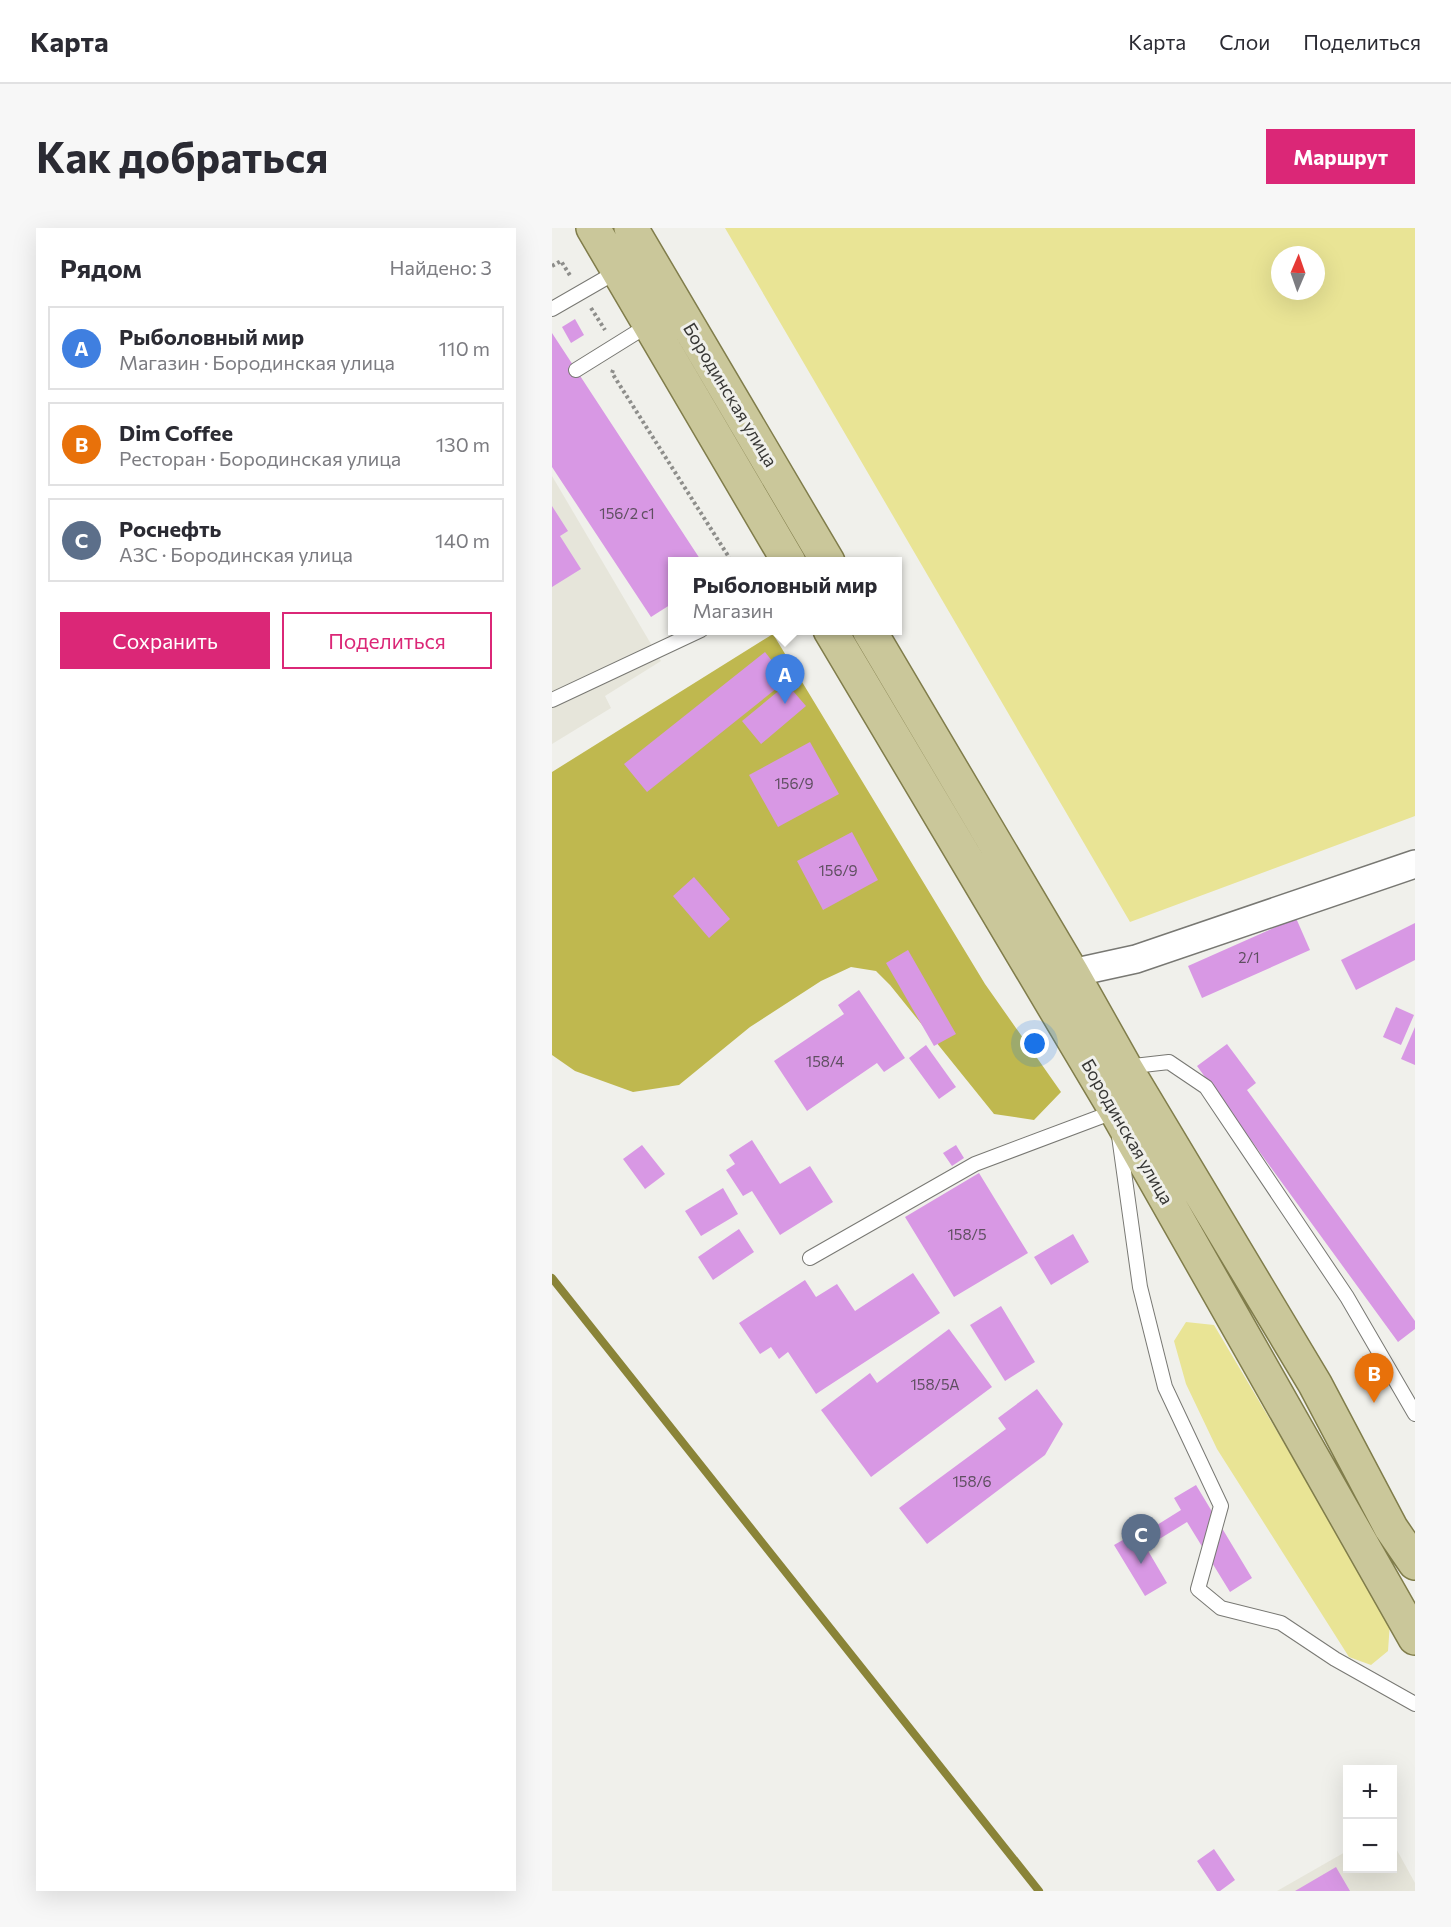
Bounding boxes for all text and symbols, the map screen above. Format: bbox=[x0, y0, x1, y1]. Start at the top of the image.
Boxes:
text: Карта bbox=[30, 24, 109, 58]
text: Карта bbox=[1128, 29, 1186, 54]
text: Слои bbox=[1219, 29, 1270, 54]
text: Поделиться bbox=[1303, 29, 1421, 54]
button: Маршрут bbox=[1266, 129, 1415, 184]
text: Как добраться bbox=[36, 130, 328, 182]
north arrow bbox=[1271, 246, 1325, 300]
text: Рядом bbox=[60, 252, 142, 283]
text: Найдено: 3 bbox=[390, 255, 492, 279]
street label: Бородинская улица bbox=[679, 318, 783, 471]
text: Рыболовный мир bbox=[119, 323, 304, 350]
text: A bbox=[74, 336, 89, 360]
text: 110 m bbox=[439, 336, 490, 360]
text: Магазин · Бородинская улица bbox=[119, 350, 395, 374]
text: Dim Coffee bbox=[119, 419, 233, 446]
text: B bbox=[75, 432, 88, 456]
text: 130 m bbox=[436, 432, 490, 456]
text: Ресторан · Бородинская улица bbox=[119, 446, 401, 470]
house number: 156/2 с1 bbox=[599, 504, 655, 522]
text: Роснефть bbox=[119, 515, 221, 542]
text: C bbox=[75, 528, 88, 552]
text: 140 m bbox=[435, 528, 490, 552]
text: АЗС · Бородинская улица bbox=[119, 542, 353, 566]
popup bbox=[668, 557, 902, 635]
text: Рыболовный мир bbox=[692, 571, 878, 598]
text: Магазин bbox=[692, 598, 773, 622]
button: Сохранить bbox=[60, 612, 270, 669]
button: Поделиться bbox=[282, 612, 492, 669]
pin: A bbox=[766, 654, 804, 704]
house number: 156/9 bbox=[774, 774, 814, 792]
house number: 156/9 bbox=[818, 861, 858, 879]
house number: 2/1 bbox=[1238, 948, 1260, 966]
your location bbox=[1020, 1029, 1049, 1058]
house number: 158/4 bbox=[806, 1052, 844, 1070]
street label: Бородинская улица bbox=[1077, 1055, 1178, 1208]
house number: 158/5 bbox=[947, 1225, 987, 1243]
pin: B bbox=[1354, 1354, 1394, 1403]
house number: 158/5А bbox=[910, 1375, 960, 1393]
house number: 158/6 bbox=[952, 1472, 992, 1490]
pin: C bbox=[1122, 1514, 1160, 1564]
map controls bbox=[1343, 1765, 1397, 1873]
button: + bbox=[1343, 1765, 1397, 1819]
button: − bbox=[1343, 1819, 1397, 1873]

